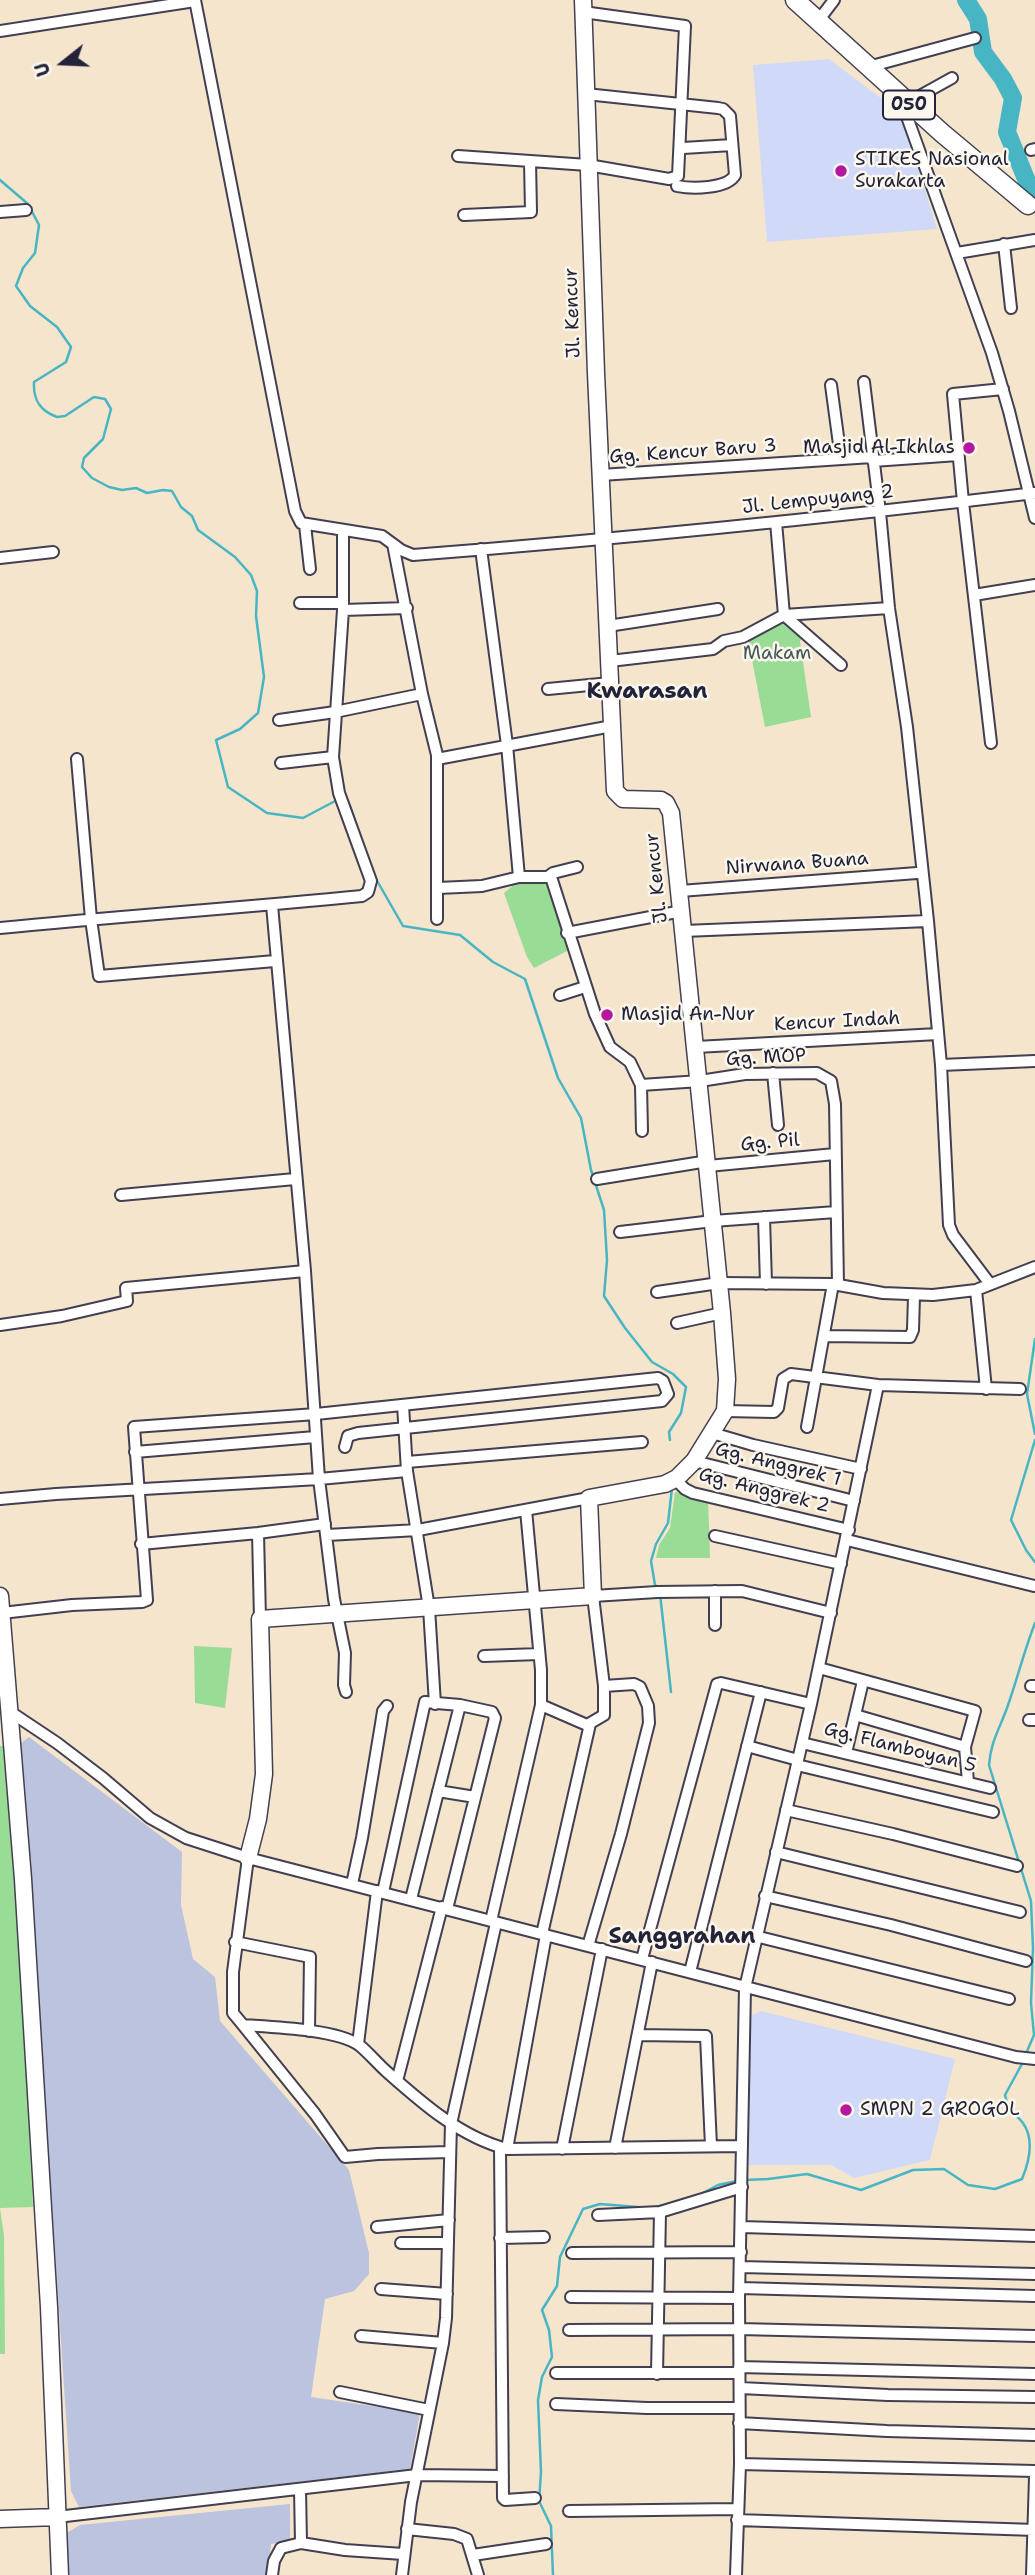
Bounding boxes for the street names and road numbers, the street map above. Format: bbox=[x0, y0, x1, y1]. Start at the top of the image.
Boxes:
road number: 050 bbox=[883, 90, 935, 120]
street label: Jl. Kencur bbox=[560, 267, 586, 359]
street label: Gg. Kencur Baru 3 bbox=[609, 435, 777, 469]
street label: Jl. Lempuyang 2 bbox=[741, 481, 895, 519]
street label: Jl. Kencur bbox=[641, 832, 673, 924]
street label: Nirwana Buana bbox=[725, 848, 869, 880]
street label: Kencur Indah bbox=[773, 1007, 901, 1037]
street label: Gg. MOP bbox=[725, 1045, 807, 1071]
street label: Gg. Pil bbox=[740, 1129, 800, 1157]
street label: Gg. Anggrek 1 bbox=[713, 1438, 843, 1492]
street label: Gg. Anggrek 2 bbox=[696, 1464, 832, 1518]
street label: Gg. Flamboyan 5 bbox=[821, 1718, 979, 1778]

